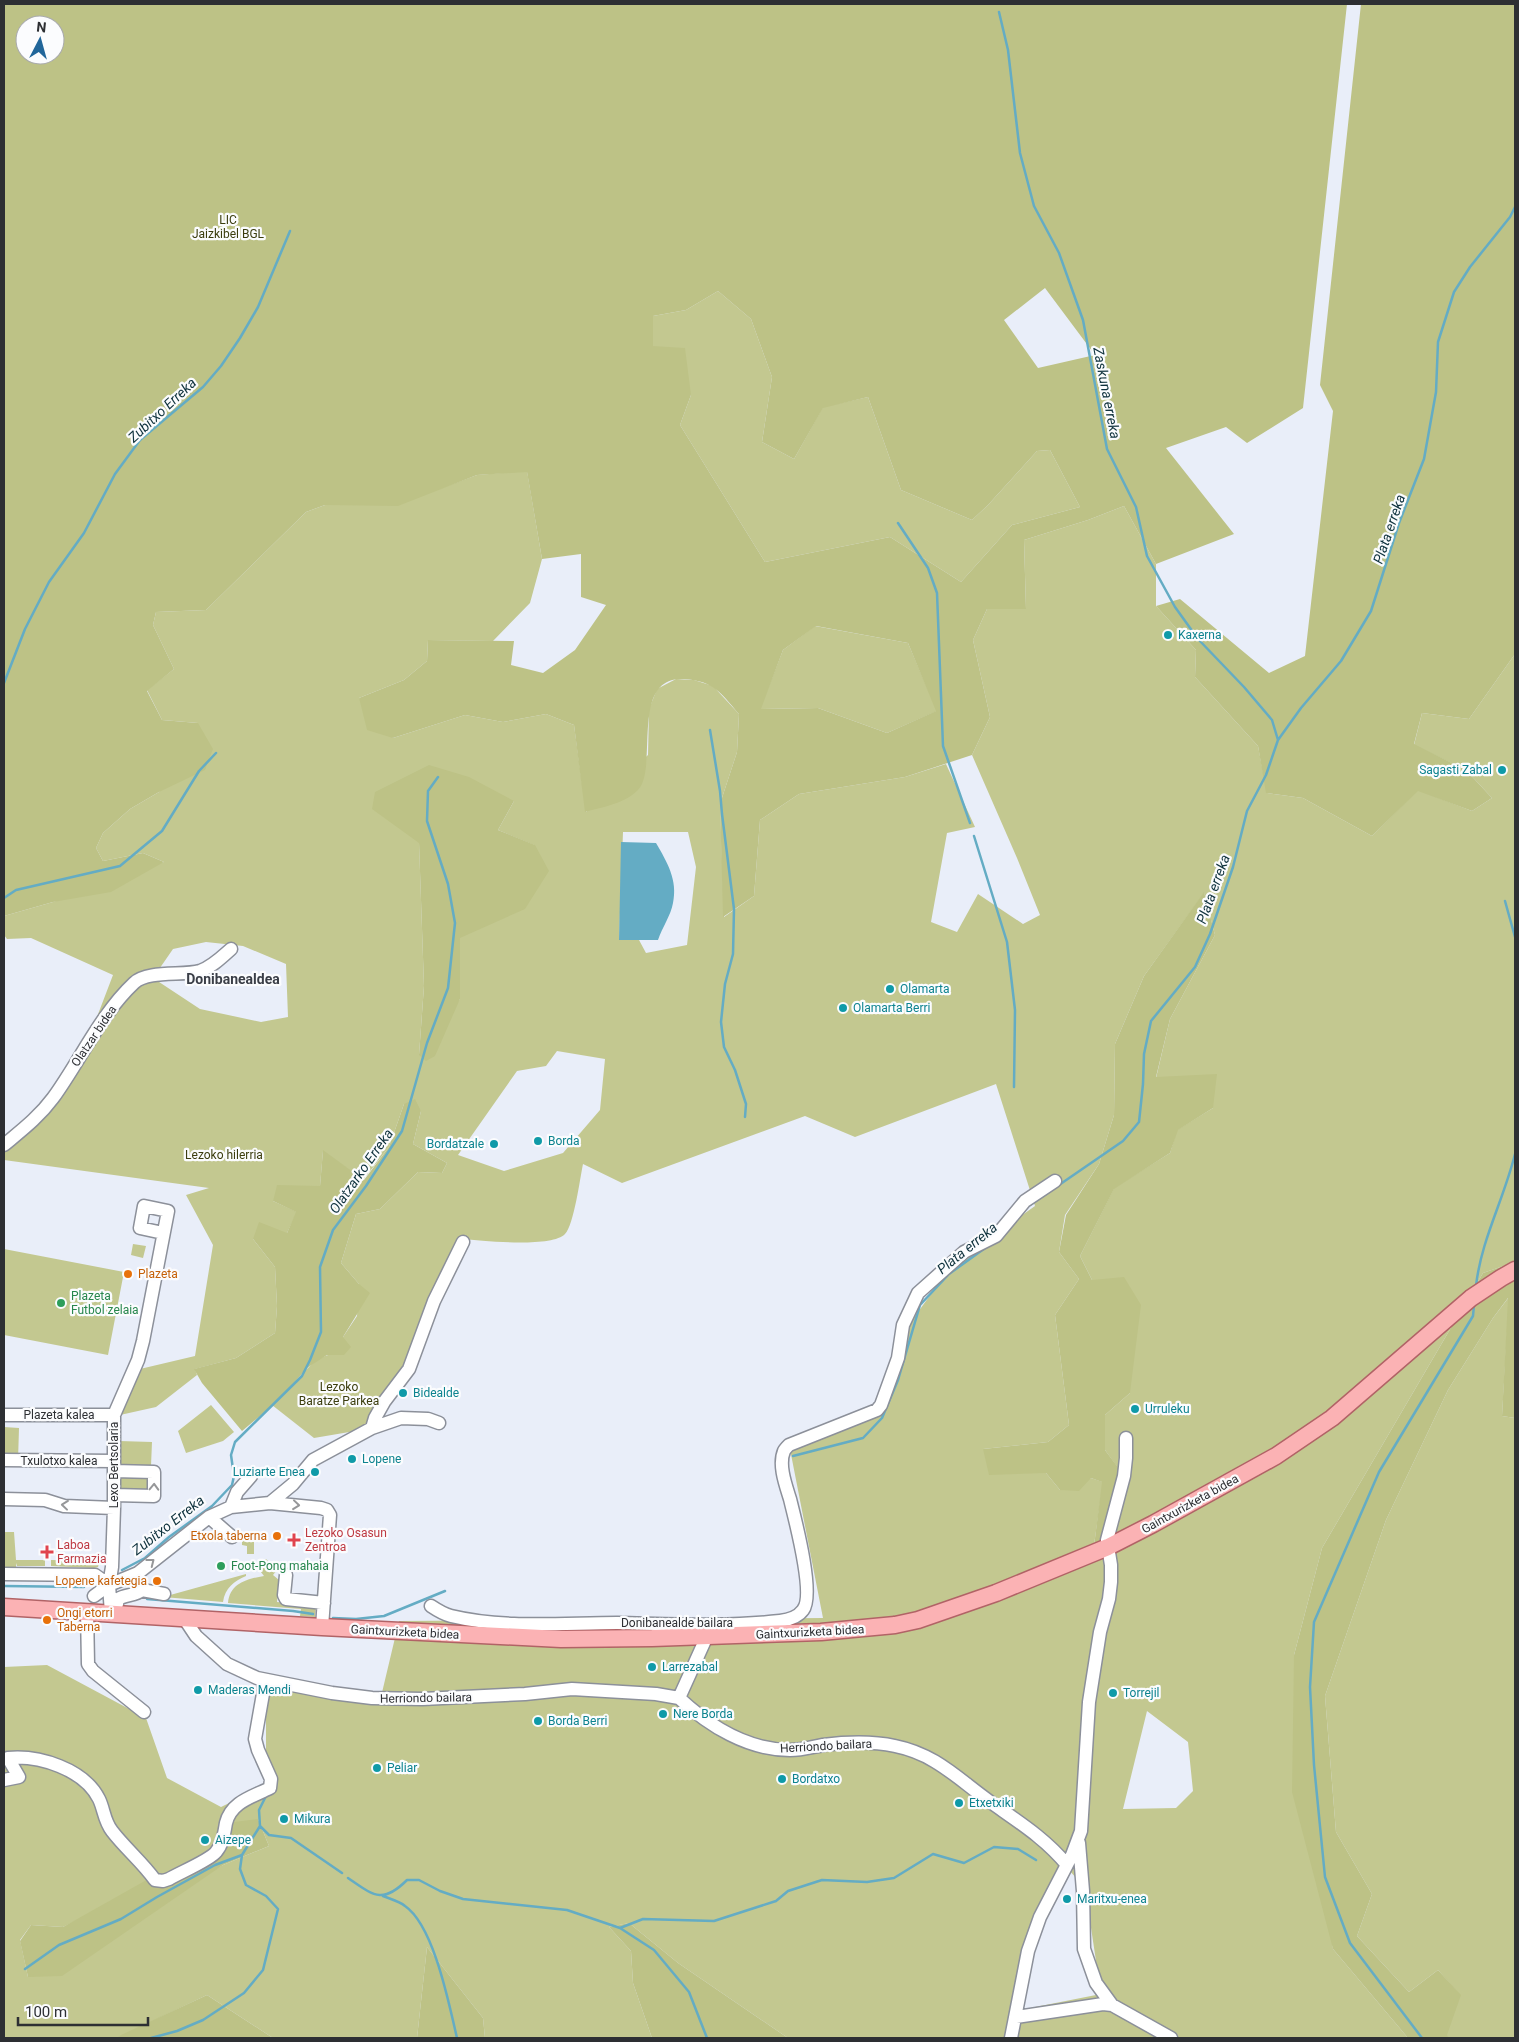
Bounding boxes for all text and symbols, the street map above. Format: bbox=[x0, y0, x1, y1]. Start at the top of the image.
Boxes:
north arrow bbox=[15, 15, 65, 65]
text: N bbox=[36, 19, 47, 36]
park label: LIC Jaizkibel BGL bbox=[192, 213, 265, 241]
water label: Zaskuna erreka bbox=[1090, 345, 1124, 440]
water label: Zubitxo Erreka bbox=[124, 375, 199, 446]
water label: Plata erreka bbox=[1370, 492, 1408, 566]
place label: Kaxerna bbox=[1178, 628, 1221, 642]
marker: Kaxerna bbox=[1162, 629, 1174, 641]
place label: Sagasti Zabal bbox=[1419, 763, 1492, 777]
marker: Sagasti Zabal bbox=[1496, 764, 1508, 776]
water label: Plata erreka bbox=[1193, 852, 1233, 926]
district label: Donibanealdea bbox=[186, 971, 280, 987]
place label: Olamarta bbox=[900, 982, 950, 996]
marker: Olamarta bbox=[884, 983, 896, 995]
place label: Olamarta Berri bbox=[853, 1001, 931, 1015]
marker: Olamarta Berri bbox=[837, 1002, 849, 1014]
street label: Olatzar bidea bbox=[68, 1003, 120, 1069]
water label: Olatzarko Erreka bbox=[326, 1126, 396, 1216]
place label: Borda bbox=[548, 1134, 580, 1148]
marker: Borda bbox=[532, 1135, 544, 1147]
place label: Bordatzale bbox=[427, 1137, 484, 1151]
marker: Bordatzale bbox=[488, 1138, 500, 1150]
park label: Lezoko hilerria bbox=[185, 1148, 263, 1162]
water label: Plata erreka bbox=[934, 1219, 1000, 1277]
place label: Plazeta bbox=[138, 1267, 178, 1281]
marker: Plazeta bbox=[122, 1268, 134, 1280]
place label: Plazeta Futbol zelaia bbox=[71, 1289, 139, 1317]
marker: Plazeta Futbol zelaia bbox=[55, 1297, 67, 1309]
park label: Lezoko Baratze Parkea bbox=[299, 1380, 379, 1408]
place label: Bidealde bbox=[413, 1386, 459, 1400]
marker: Bidealde bbox=[397, 1387, 409, 1399]
place label: Urruleku bbox=[1145, 1402, 1190, 1416]
marker: Urruleku bbox=[1129, 1403, 1141, 1415]
street label: Plazeta kalea bbox=[23, 1408, 95, 1422]
street label: Lexo Bertsolaria bbox=[107, 1422, 121, 1508]
place label: Lopene bbox=[362, 1452, 401, 1466]
marker: Lopene bbox=[346, 1453, 358, 1465]
street label: Txulotxo kalea bbox=[20, 1454, 98, 1468]
place label: Luziarte Enea bbox=[233, 1465, 305, 1479]
marker: Luziarte Enea bbox=[309, 1466, 321, 1478]
street label: Gaintxurizketa bidea bbox=[1139, 1472, 1241, 1536]
one-way arrow bbox=[149, 1483, 159, 1491]
water label: Zubitxo Erreka bbox=[128, 1492, 207, 1559]
one-way arrow bbox=[292, 1499, 300, 1510]
one-way arrow bbox=[61, 1500, 69, 1511]
place label: Lezoko Osasun Zentroa bbox=[305, 1526, 387, 1554]
place label: Etxola taberna bbox=[190, 1529, 267, 1543]
marker: Etxola taberna bbox=[271, 1530, 283, 1542]
marker: Lezoko Osasun Zentroa bbox=[287, 1533, 301, 1547]
place label: Laboa Farmazia bbox=[57, 1538, 106, 1566]
marker: Laboa Farmazia bbox=[41, 1546, 53, 1558]
place label: Foot-Pong mahaia bbox=[231, 1559, 329, 1573]
one-way arrow bbox=[145, 1560, 154, 1568]
marker: Foot-Pong mahaia bbox=[215, 1560, 227, 1572]
place label: Lopene kafetegia bbox=[55, 1574, 147, 1588]
marker: Lopene kafetegia bbox=[151, 1575, 163, 1587]
place label: Ongi etorri Taberna bbox=[57, 1606, 113, 1634]
marker: Ongi etorri Taberna bbox=[41, 1614, 53, 1626]
street label: Donibanealde bailara bbox=[621, 1616, 733, 1630]
street label: Gaintxurizketa bidea bbox=[350, 1622, 460, 1642]
street label: Gaintxurizketa bidea bbox=[755, 1622, 865, 1642]
place label: Larrezabal bbox=[662, 1660, 718, 1674]
marker: Larrezabal bbox=[646, 1661, 658, 1673]
place label: Maderas Mendi bbox=[208, 1683, 291, 1697]
marker: Maderas Mendi bbox=[192, 1684, 204, 1696]
place label: Torrejil bbox=[1123, 1686, 1160, 1700]
marker: Torrejil bbox=[1107, 1687, 1119, 1699]
street label: Herriondo bailara bbox=[380, 1690, 472, 1706]
place label: Nere Borda bbox=[673, 1707, 733, 1721]
marker: Nere Borda bbox=[657, 1708, 669, 1720]
place label: Borda Berri bbox=[548, 1714, 608, 1728]
marker: Borda Berri bbox=[532, 1715, 544, 1727]
street label: Herriondo bailara bbox=[780, 1737, 872, 1755]
place label: Peliar bbox=[387, 1761, 417, 1775]
marker: Peliar bbox=[371, 1762, 383, 1774]
place label: Bordatxo bbox=[792, 1772, 840, 1786]
marker: Bordatxo bbox=[776, 1773, 788, 1785]
place label: Etxetxiki bbox=[969, 1796, 1014, 1810]
marker: Etxetxiki bbox=[953, 1797, 965, 1809]
place label: Mikura bbox=[294, 1812, 330, 1826]
marker: Mikura bbox=[278, 1813, 290, 1825]
place label: Aizepe bbox=[215, 1833, 251, 1847]
marker: Aizepe bbox=[199, 1834, 211, 1846]
place label: Maritxu-enea bbox=[1077, 1892, 1147, 1906]
marker: Maritxu-enea bbox=[1061, 1893, 1073, 1905]
scale bar bbox=[18, 1994, 148, 2026]
text: 100 m bbox=[25, 2003, 67, 2021]

